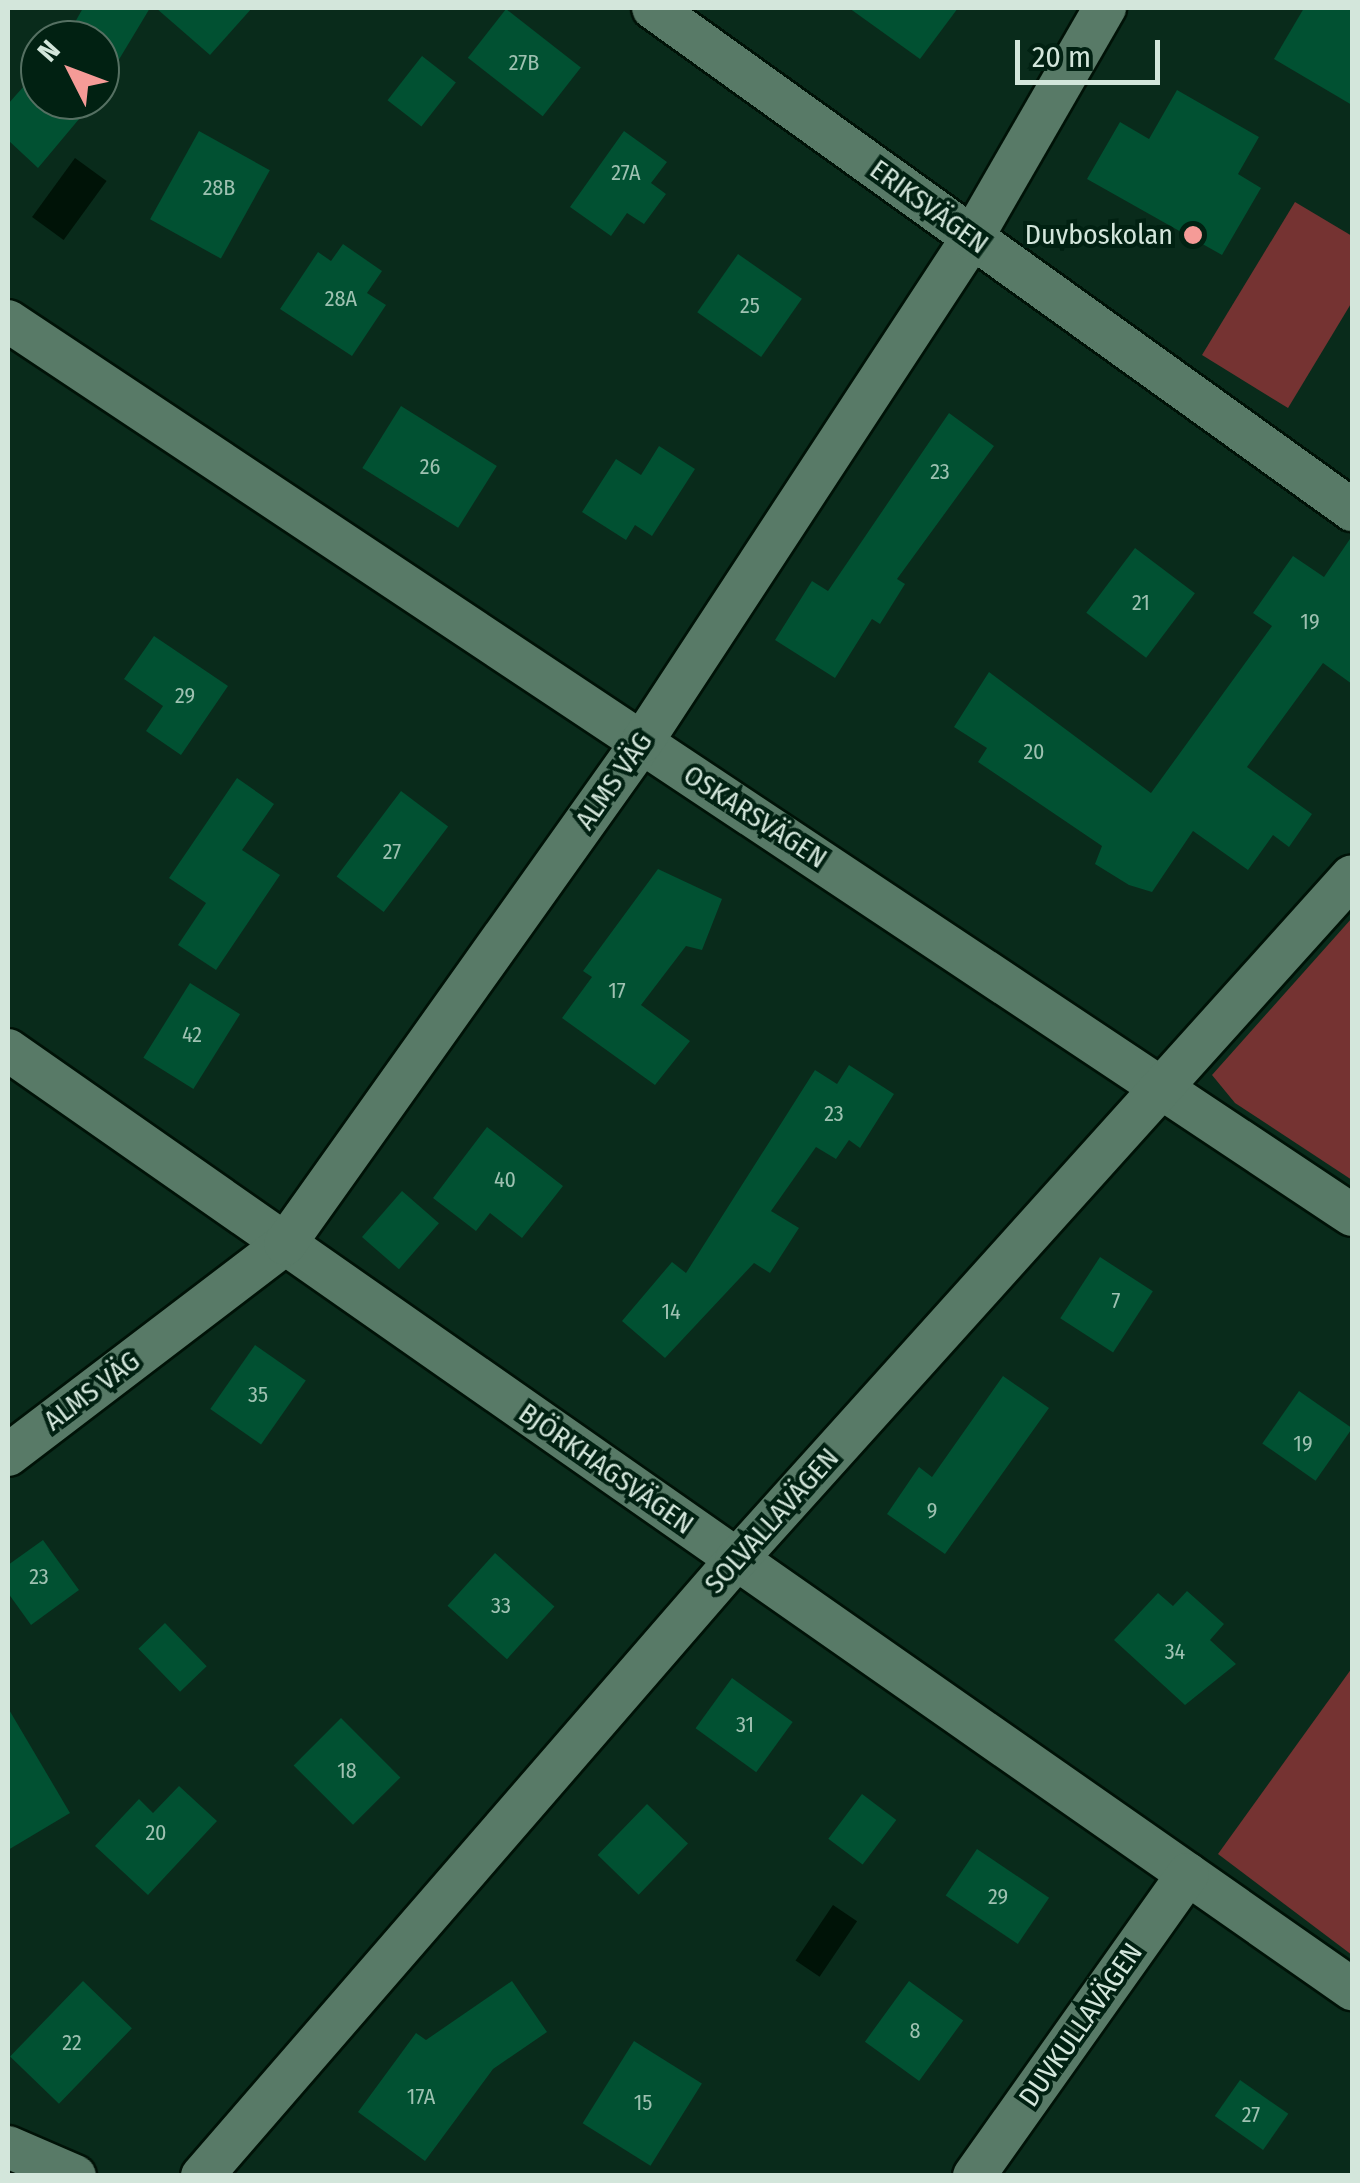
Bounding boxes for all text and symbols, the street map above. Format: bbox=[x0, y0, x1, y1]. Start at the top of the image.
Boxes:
north arrow bbox=[20, 20, 120, 120]
scale bar bbox=[1020, 20, 1165, 82]
text: N bbox=[31, 34, 67, 68]
text: 20 m bbox=[1032, 39, 1091, 75]
house number: 27B bbox=[509, 50, 539, 76]
street label: ERIKSVÄGEN bbox=[863, 153, 995, 261]
house number: 27A bbox=[611, 160, 641, 186]
house number: 28B bbox=[203, 175, 235, 201]
place label: Duvboskolan bbox=[1025, 218, 1173, 252]
marker: Duvboskolan bbox=[1182, 224, 1204, 246]
house number: 28A bbox=[325, 286, 357, 312]
house number: 25 bbox=[740, 293, 760, 319]
house number: 26 bbox=[420, 454, 440, 480]
house number: 23 bbox=[930, 459, 950, 485]
house number: 21 bbox=[1132, 590, 1150, 616]
house number: 19 bbox=[1300, 609, 1320, 635]
house number: 29 bbox=[175, 683, 195, 709]
street label: ALMS VÄG bbox=[568, 726, 660, 836]
house number: 20 bbox=[1023, 739, 1045, 765]
street label: OSKARSVÄGEN bbox=[677, 758, 833, 876]
house number: 27 bbox=[383, 839, 401, 865]
house number: 17 bbox=[608, 978, 626, 1004]
house number: 42 bbox=[182, 1022, 202, 1048]
house number: 23 bbox=[824, 1101, 844, 1127]
house number: 40 bbox=[494, 1167, 516, 1193]
house number: 7 bbox=[1112, 1288, 1120, 1314]
house number: 14 bbox=[661, 1299, 681, 1325]
street label: ALMS VÄG bbox=[38, 1344, 146, 1438]
house number: 35 bbox=[248, 1382, 268, 1408]
street label: BJÖRKHAGSVÄGEN bbox=[512, 1396, 700, 1542]
house number: 19 bbox=[1293, 1431, 1313, 1457]
street label: SOLVALLAVÄGEN bbox=[698, 1441, 846, 1601]
house number: 9 bbox=[927, 1498, 937, 1524]
house number: 23 bbox=[29, 1564, 49, 1590]
house number: 33 bbox=[491, 1593, 511, 1619]
house number: 34 bbox=[1165, 1639, 1185, 1665]
house number: 31 bbox=[736, 1712, 754, 1738]
house number: 18 bbox=[337, 1758, 357, 1784]
house number: 20 bbox=[145, 1820, 167, 1846]
house number: 29 bbox=[988, 1884, 1008, 1910]
street label: DUVKULLAVÄGEN bbox=[1012, 1937, 1150, 2113]
house number: 8 bbox=[910, 2018, 920, 2044]
house number: 22 bbox=[62, 2030, 82, 2056]
house number: 17A bbox=[407, 2084, 435, 2110]
house number: 15 bbox=[634, 2090, 652, 2116]
house number: 27 bbox=[1242, 2102, 1260, 2128]

